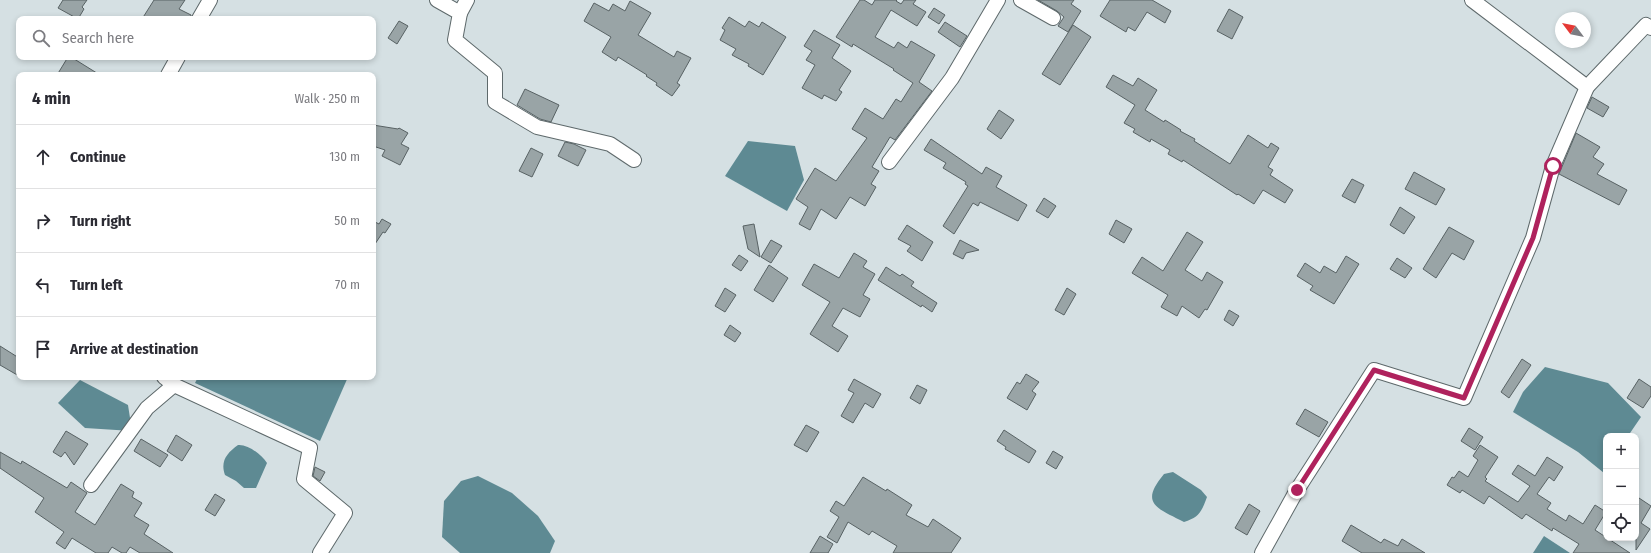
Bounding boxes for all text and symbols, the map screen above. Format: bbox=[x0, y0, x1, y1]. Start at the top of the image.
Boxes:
north arrow bbox=[1555, 12, 1591, 48]
search box bbox=[16, 16, 376, 60]
icon: search bbox=[30, 27, 52, 49]
text: Search here bbox=[62, 29, 134, 47]
text: 4 min bbox=[32, 88, 71, 109]
text: Walk · 250 m bbox=[295, 91, 360, 106]
icon: ahead bbox=[32, 146, 54, 168]
text: Continue bbox=[70, 148, 126, 166]
text: 130 m bbox=[329, 149, 360, 164]
route start bbox=[1544, 157, 1562, 175]
icon: right bbox=[32, 210, 54, 232]
text: Turn right bbox=[70, 212, 131, 230]
text: 50 m bbox=[334, 213, 360, 228]
icon: left bbox=[32, 274, 54, 296]
text: Turn left bbox=[70, 276, 123, 294]
text: 70 m bbox=[335, 277, 360, 292]
icon: arrive bbox=[32, 338, 54, 360]
text: Arrive at destination bbox=[70, 340, 198, 358]
map controls bbox=[1603, 433, 1639, 541]
button: + bbox=[1603, 433, 1639, 469]
button: − bbox=[1603, 469, 1639, 505]
route end bbox=[1288, 481, 1306, 499]
button: locate bbox=[1603, 505, 1639, 541]

